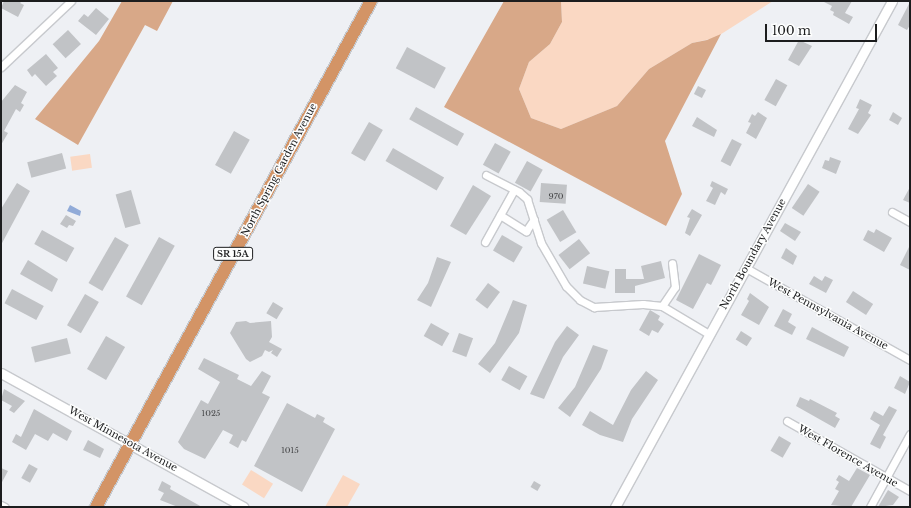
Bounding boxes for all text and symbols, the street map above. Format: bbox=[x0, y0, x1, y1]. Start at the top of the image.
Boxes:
scale bar bbox=[767, 16, 879, 42]
text: 100 m bbox=[772, 23, 811, 38]
street label: North Spring Garden Avenue bbox=[239, 101, 319, 239]
house number: 970 bbox=[549, 192, 563, 202]
street label: North Boundary Avenue bbox=[717, 196, 789, 312]
road number: SR 15A bbox=[212, 247, 254, 261]
street label: West Pennsylvania Avenue bbox=[766, 276, 890, 352]
street label: West Minnesota Avenue bbox=[66, 404, 180, 474]
house number: 1025 bbox=[202, 409, 220, 419]
street label: West Florence Avenue bbox=[796, 422, 900, 490]
house number: 1015 bbox=[281, 446, 299, 456]

